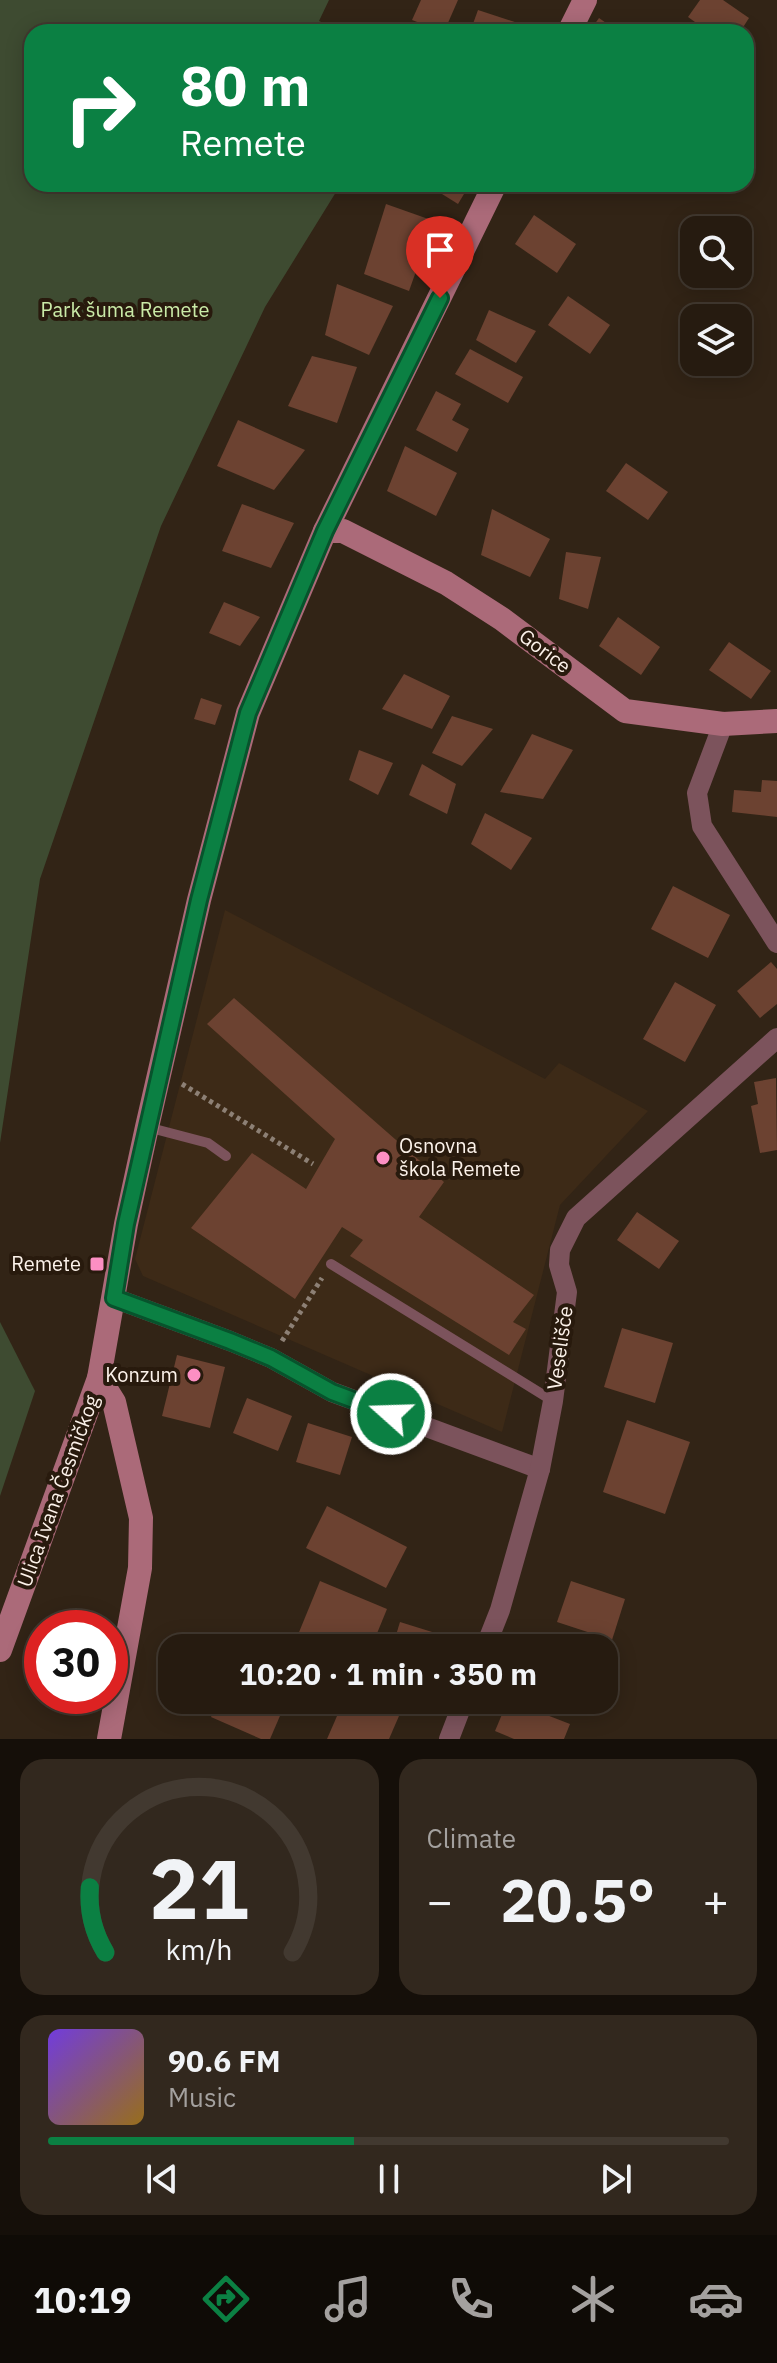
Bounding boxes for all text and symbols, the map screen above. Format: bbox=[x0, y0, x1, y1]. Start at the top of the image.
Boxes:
text: 80 m bbox=[180, 49, 310, 121]
icon: right bbox=[48, 56, 152, 160]
text: Remete bbox=[180, 119, 306, 166]
pin bbox=[406, 216, 474, 298]
map controls bbox=[680, 216, 752, 376]
button: search bbox=[680, 216, 752, 288]
icon: arrive bbox=[418, 228, 462, 272]
park label: Park šuma Remete bbox=[41, 296, 210, 323]
button: layers bbox=[680, 304, 752, 376]
street label: Gorice bbox=[514, 622, 577, 679]
place label: Osnovna škola Remete bbox=[399, 1132, 521, 1182]
marker: Osnovna škola Remete bbox=[374, 1149, 392, 1167]
place label: Remete bbox=[11, 1250, 81, 1277]
marker: Remete bbox=[88, 1255, 106, 1273]
street label: Veselišče bbox=[540, 1304, 579, 1392]
place label: Konzum bbox=[105, 1361, 178, 1388]
marker: Konzum bbox=[185, 1366, 203, 1384]
position arrow bbox=[349, 1372, 433, 1456]
street label: Ulica Ivana Česmičkog bbox=[10, 1391, 105, 1590]
speed limit sign: 30 bbox=[24, 1610, 128, 1714]
text: 10:20 · 1 min · 350 m bbox=[239, 1654, 537, 1693]
text: Climate bbox=[427, 1821, 516, 1855]
text: 21 bbox=[149, 1834, 249, 1942]
text: 20.5° bbox=[500, 1860, 655, 1939]
text: − bbox=[427, 1872, 453, 1929]
text: + bbox=[703, 1872, 729, 1929]
text: km/h bbox=[166, 1931, 233, 1968]
text: 90.6 FM bbox=[168, 2041, 281, 2080]
text: Music bbox=[168, 2080, 236, 2114]
icon: previous bbox=[140, 2157, 184, 2201]
icon: pause bbox=[367, 2157, 411, 2201]
icon: next bbox=[594, 2157, 638, 2201]
icon: directions bbox=[198, 2271, 254, 2327]
icon: music bbox=[320, 2271, 376, 2327]
icon: phone bbox=[443, 2271, 499, 2327]
icon: climate bbox=[565, 2271, 621, 2327]
icon: car bbox=[688, 2271, 744, 2327]
text: 10:19 bbox=[33, 2276, 132, 2323]

